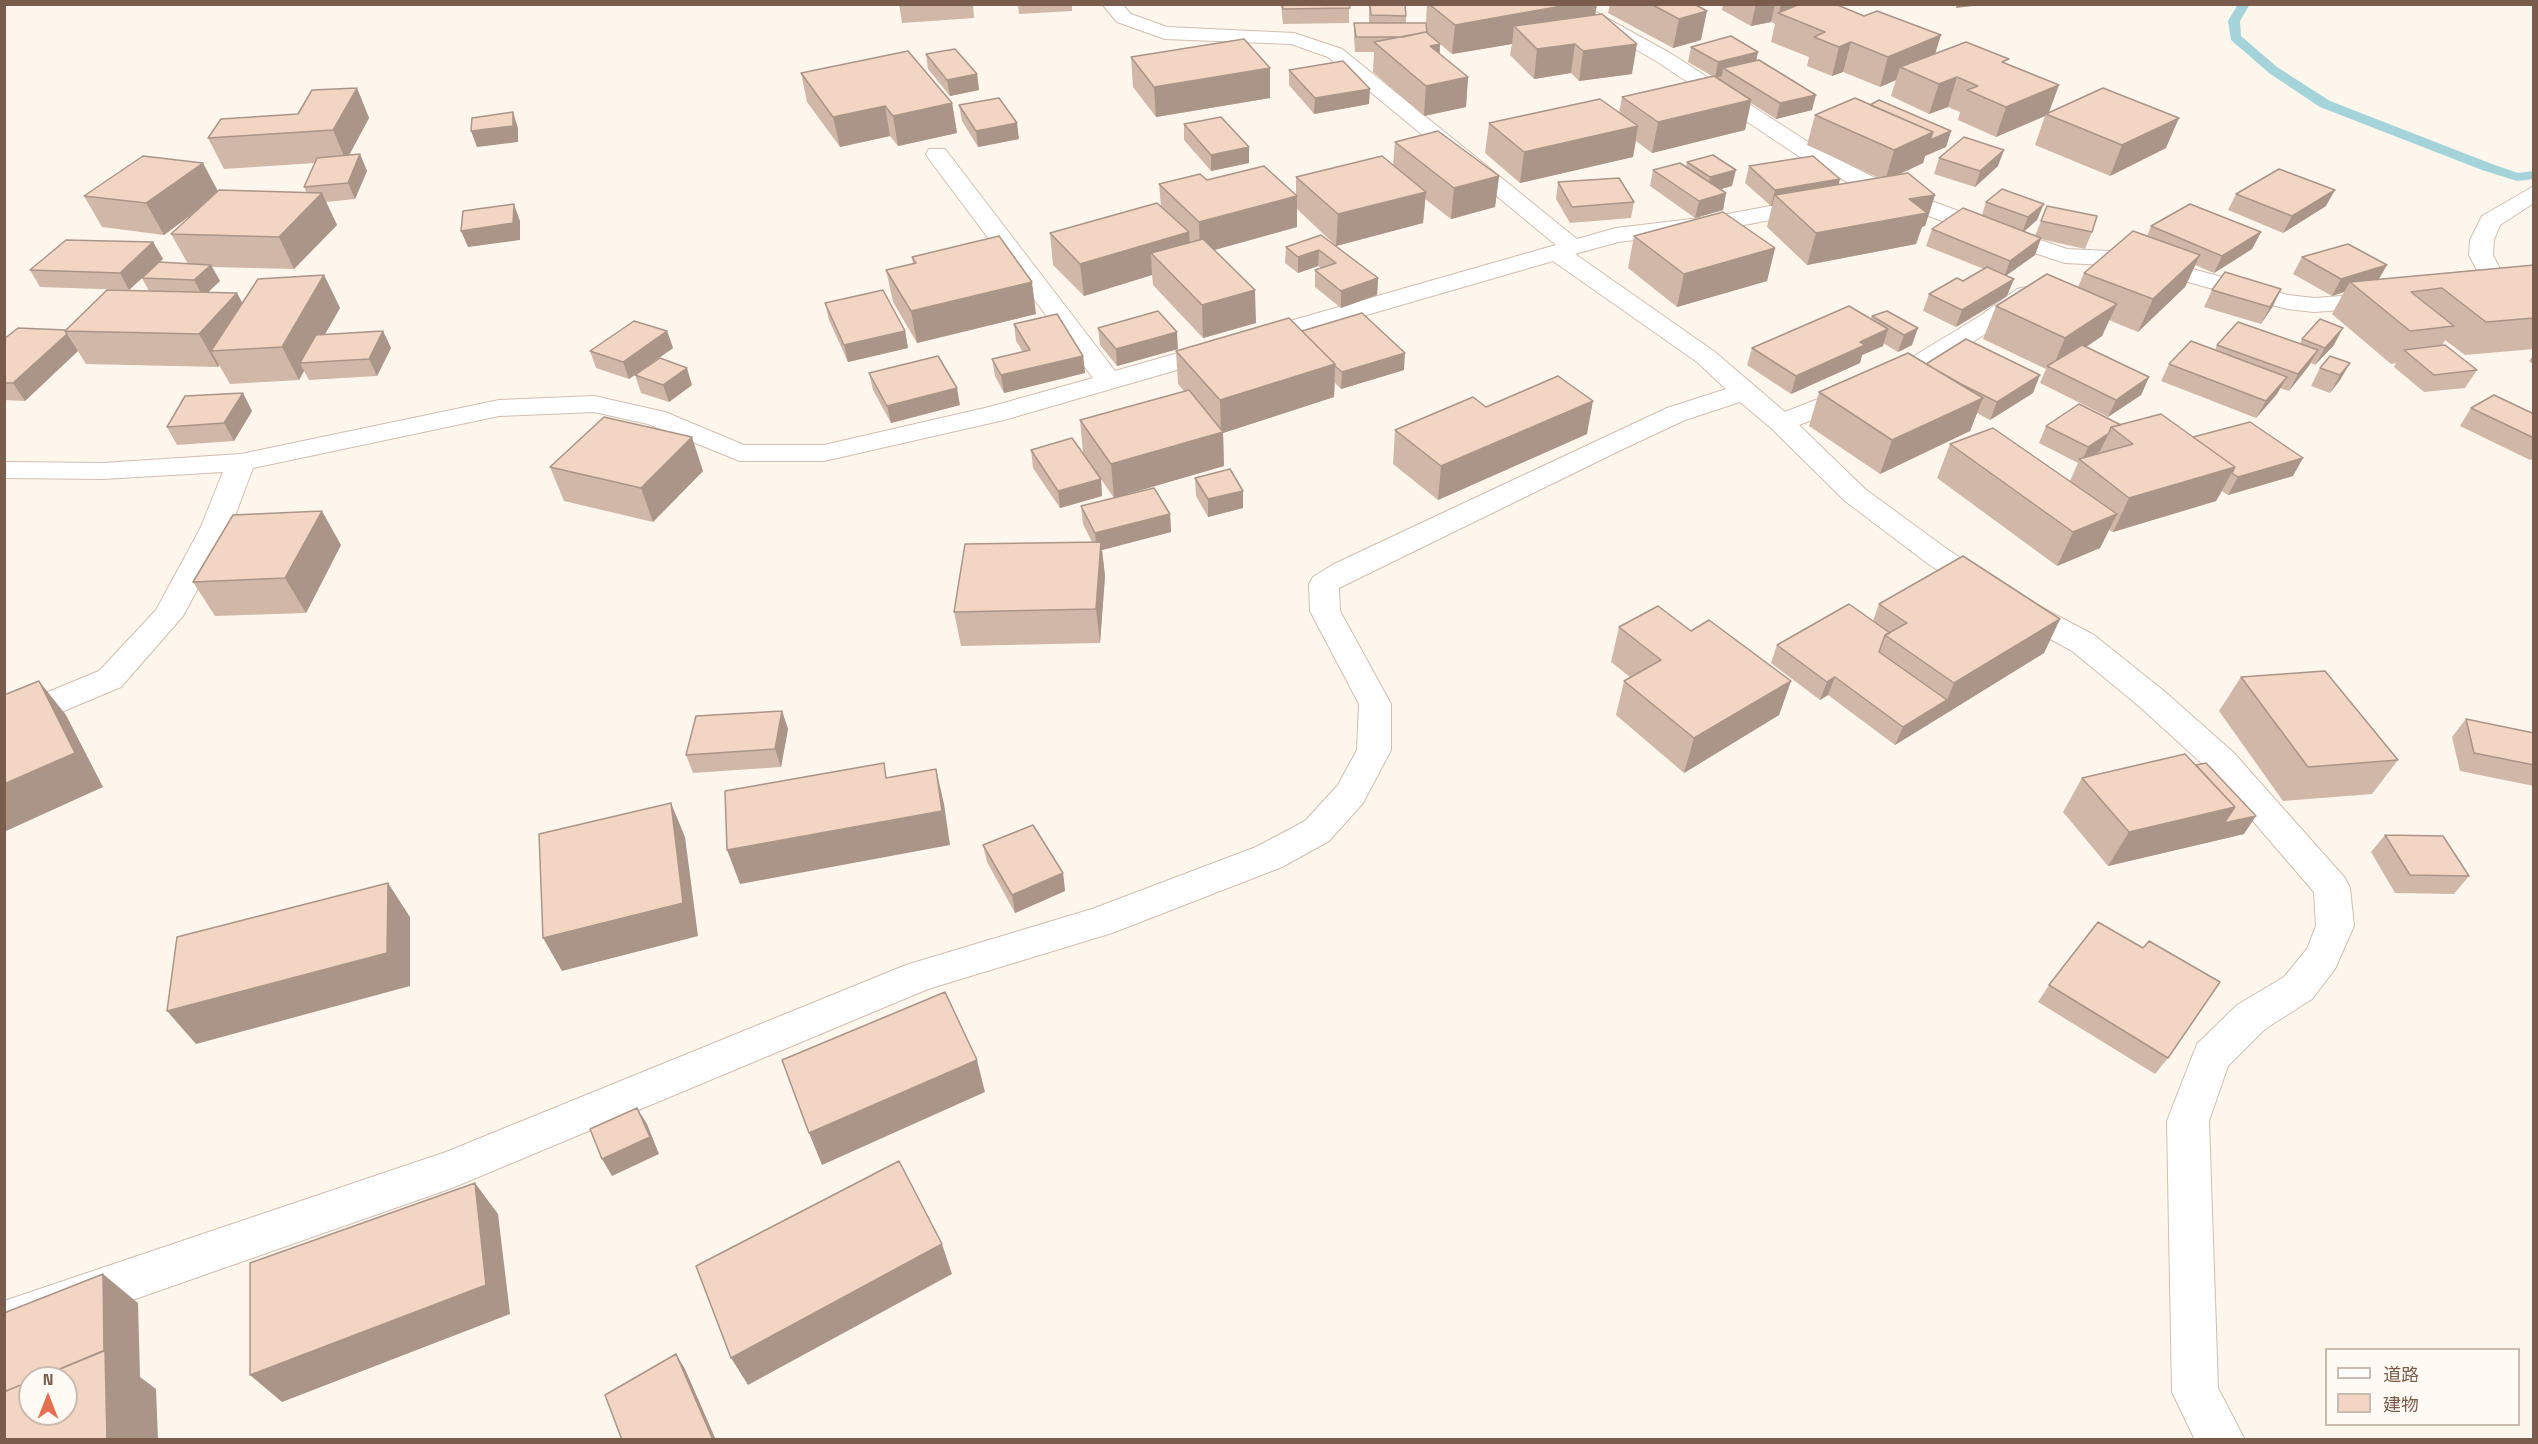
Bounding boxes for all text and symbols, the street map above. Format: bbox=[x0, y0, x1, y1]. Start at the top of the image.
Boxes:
legend bbox=[2325, 1348, 2520, 1426]
text: 道路 bbox=[2383, 1363, 2419, 1386]
north arrow bbox=[18, 1366, 78, 1426]
text: N bbox=[43, 1369, 53, 1390]
text: 建物 bbox=[2383, 1393, 2419, 1416]

